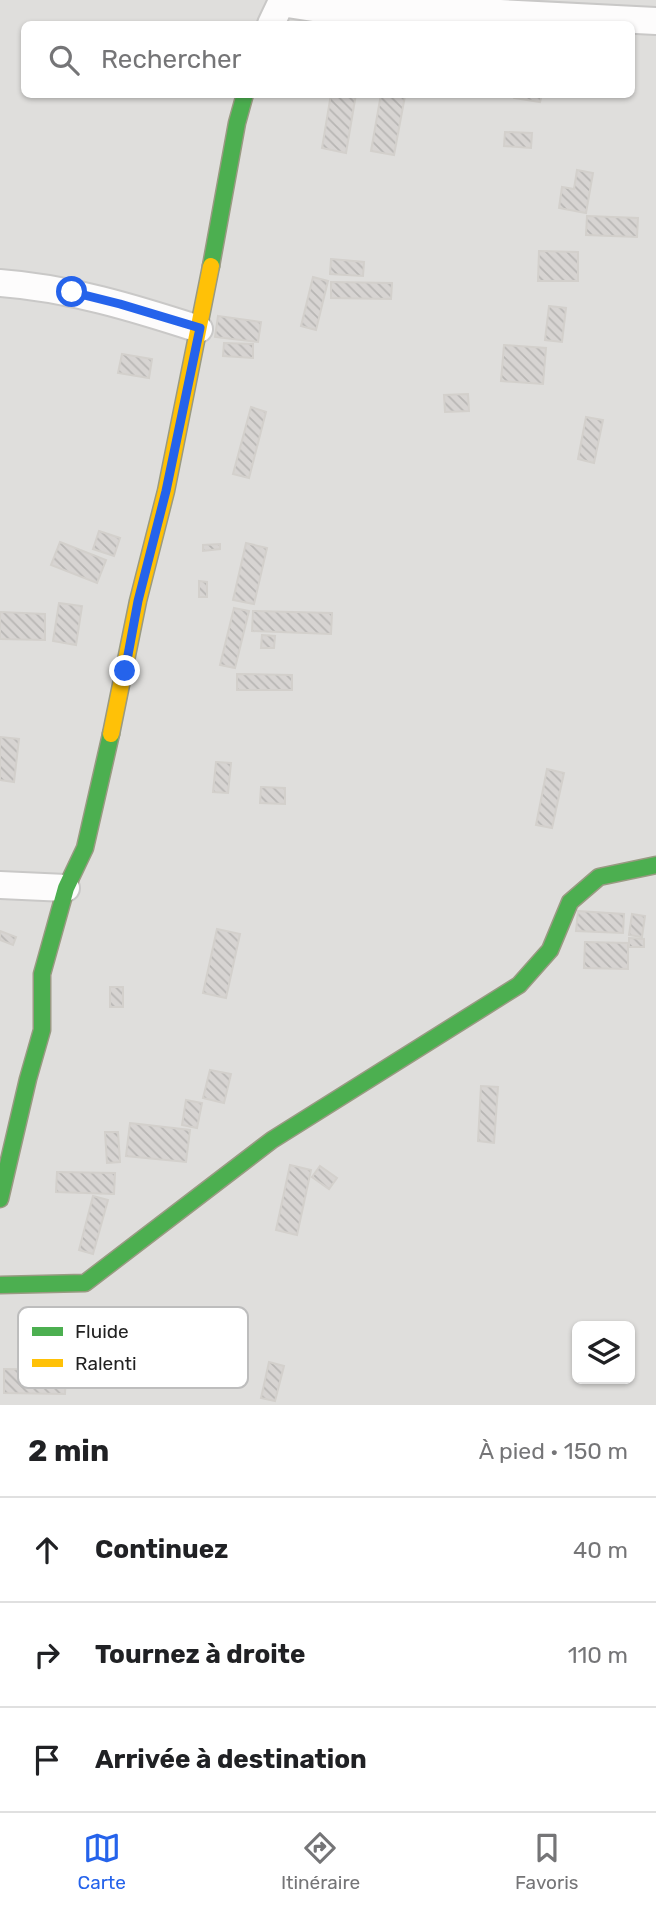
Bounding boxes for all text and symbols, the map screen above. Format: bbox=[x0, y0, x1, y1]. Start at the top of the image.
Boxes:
search box bbox=[21, 21, 635, 98]
icon: search bbox=[45, 41, 83, 79]
text: Rechercher bbox=[101, 44, 241, 75]
route start bbox=[56, 276, 87, 307]
route end bbox=[109, 655, 140, 686]
legend bbox=[18, 1307, 248, 1388]
text: Fluide bbox=[75, 1320, 129, 1343]
map controls bbox=[572, 1321, 635, 1384]
button: layers bbox=[572, 1321, 635, 1384]
text: Ralenti bbox=[75, 1352, 137, 1375]
text: 2 min bbox=[28, 1433, 109, 1469]
text: À pied · 150 m bbox=[479, 1437, 628, 1465]
icon: ahead bbox=[28, 1531, 66, 1569]
text: Continuez bbox=[95, 1534, 228, 1565]
text: 40 m bbox=[573, 1536, 628, 1564]
icon: right bbox=[28, 1636, 66, 1674]
text: Tournez à droite bbox=[95, 1639, 305, 1670]
text: 110 m bbox=[568, 1641, 628, 1669]
icon: arrive bbox=[28, 1741, 66, 1779]
text: Arrivée à destination bbox=[95, 1744, 367, 1775]
tab: Carte bbox=[77, 1829, 126, 1894]
tab: Itinéraire bbox=[281, 1829, 360, 1894]
tab: Favoris bbox=[515, 1829, 579, 1894]

